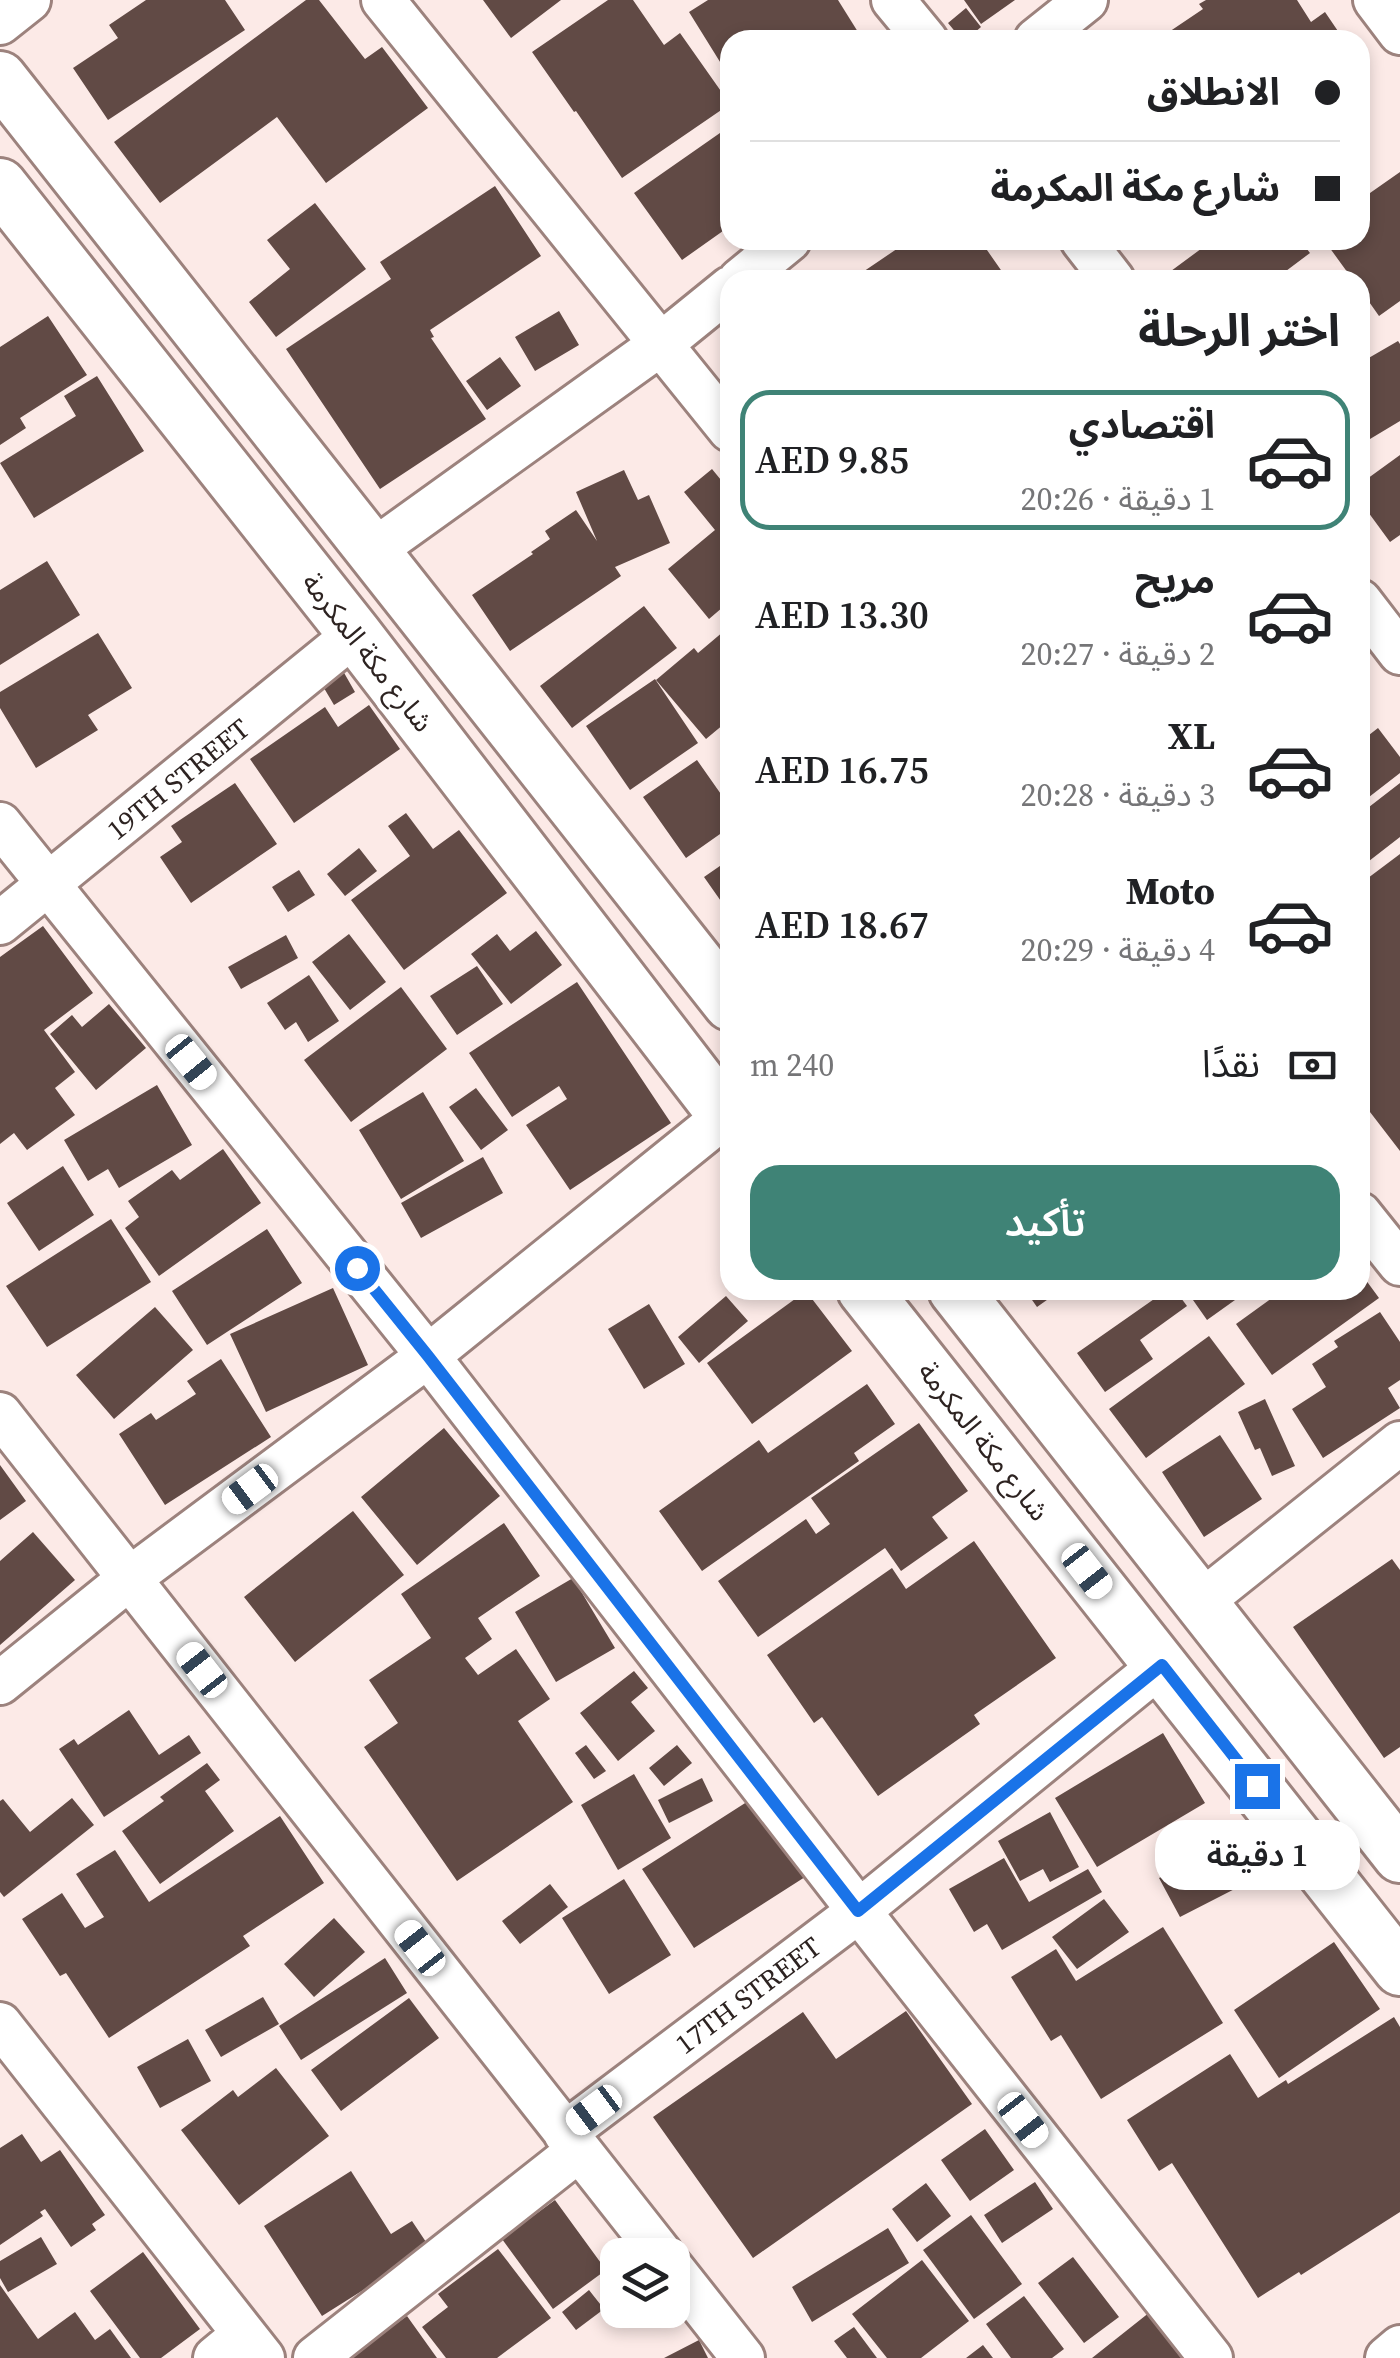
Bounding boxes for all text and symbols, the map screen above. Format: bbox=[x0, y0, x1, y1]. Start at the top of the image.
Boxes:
text: الانطلاق bbox=[1147, 66, 1280, 118]
text: شارع مكة المكرمة bbox=[990, 162, 1280, 214]
text: اختر الرحلة bbox=[1138, 299, 1340, 361]
text: اقتصادي bbox=[1069, 399, 1215, 451]
icon: car bbox=[1245, 415, 1335, 505]
text: AED 9.85 bbox=[755, 434, 909, 486]
text: 1 دقيقة · 20:26 bbox=[1021, 477, 1215, 521]
text: مريح bbox=[1135, 554, 1215, 606]
street label: شارع مكة المكرمة bbox=[292, 564, 442, 741]
icon: car bbox=[1245, 570, 1335, 660]
text: AED 13.30 bbox=[755, 589, 929, 641]
text: 2 دقيقة · 20:27 bbox=[1021, 632, 1215, 676]
street label: 19TH STREET bbox=[99, 710, 257, 848]
text: XL bbox=[1168, 710, 1215, 762]
icon: car bbox=[1245, 725, 1335, 815]
text: AED 16.75 bbox=[755, 744, 929, 796]
text: 3 دقيقة · 20:28 bbox=[1021, 773, 1215, 817]
text: Moto bbox=[1126, 865, 1215, 917]
icon: car bbox=[1245, 880, 1335, 970]
text: AED 18.67 bbox=[755, 899, 929, 951]
text: 4 دقيقة · 20:29 bbox=[1021, 928, 1215, 972]
car bbox=[160, 1029, 222, 1095]
text: نقدًا bbox=[1202, 1038, 1260, 1090]
icon: cash bbox=[1285, 1038, 1340, 1093]
text: 240 m bbox=[750, 1043, 834, 1087]
button: تأكيد bbox=[750, 1165, 1340, 1280]
route start bbox=[335, 1246, 380, 1291]
street label: شارع مكة المكرمة bbox=[908, 1353, 1058, 1530]
car bbox=[217, 1459, 283, 1519]
car bbox=[1057, 1538, 1117, 1604]
car bbox=[172, 1637, 232, 1703]
route end bbox=[1235, 1764, 1280, 1809]
callout: 1 دقيقة bbox=[1154, 1821, 1360, 1891]
text: 1 دقيقة bbox=[1207, 1833, 1308, 1877]
car bbox=[390, 1915, 450, 1981]
street label: 17TH STREET bbox=[667, 1928, 829, 2062]
car bbox=[561, 2080, 627, 2140]
car bbox=[993, 2087, 1053, 2153]
map controls bbox=[600, 2238, 690, 2328]
button: layers bbox=[600, 2238, 690, 2328]

